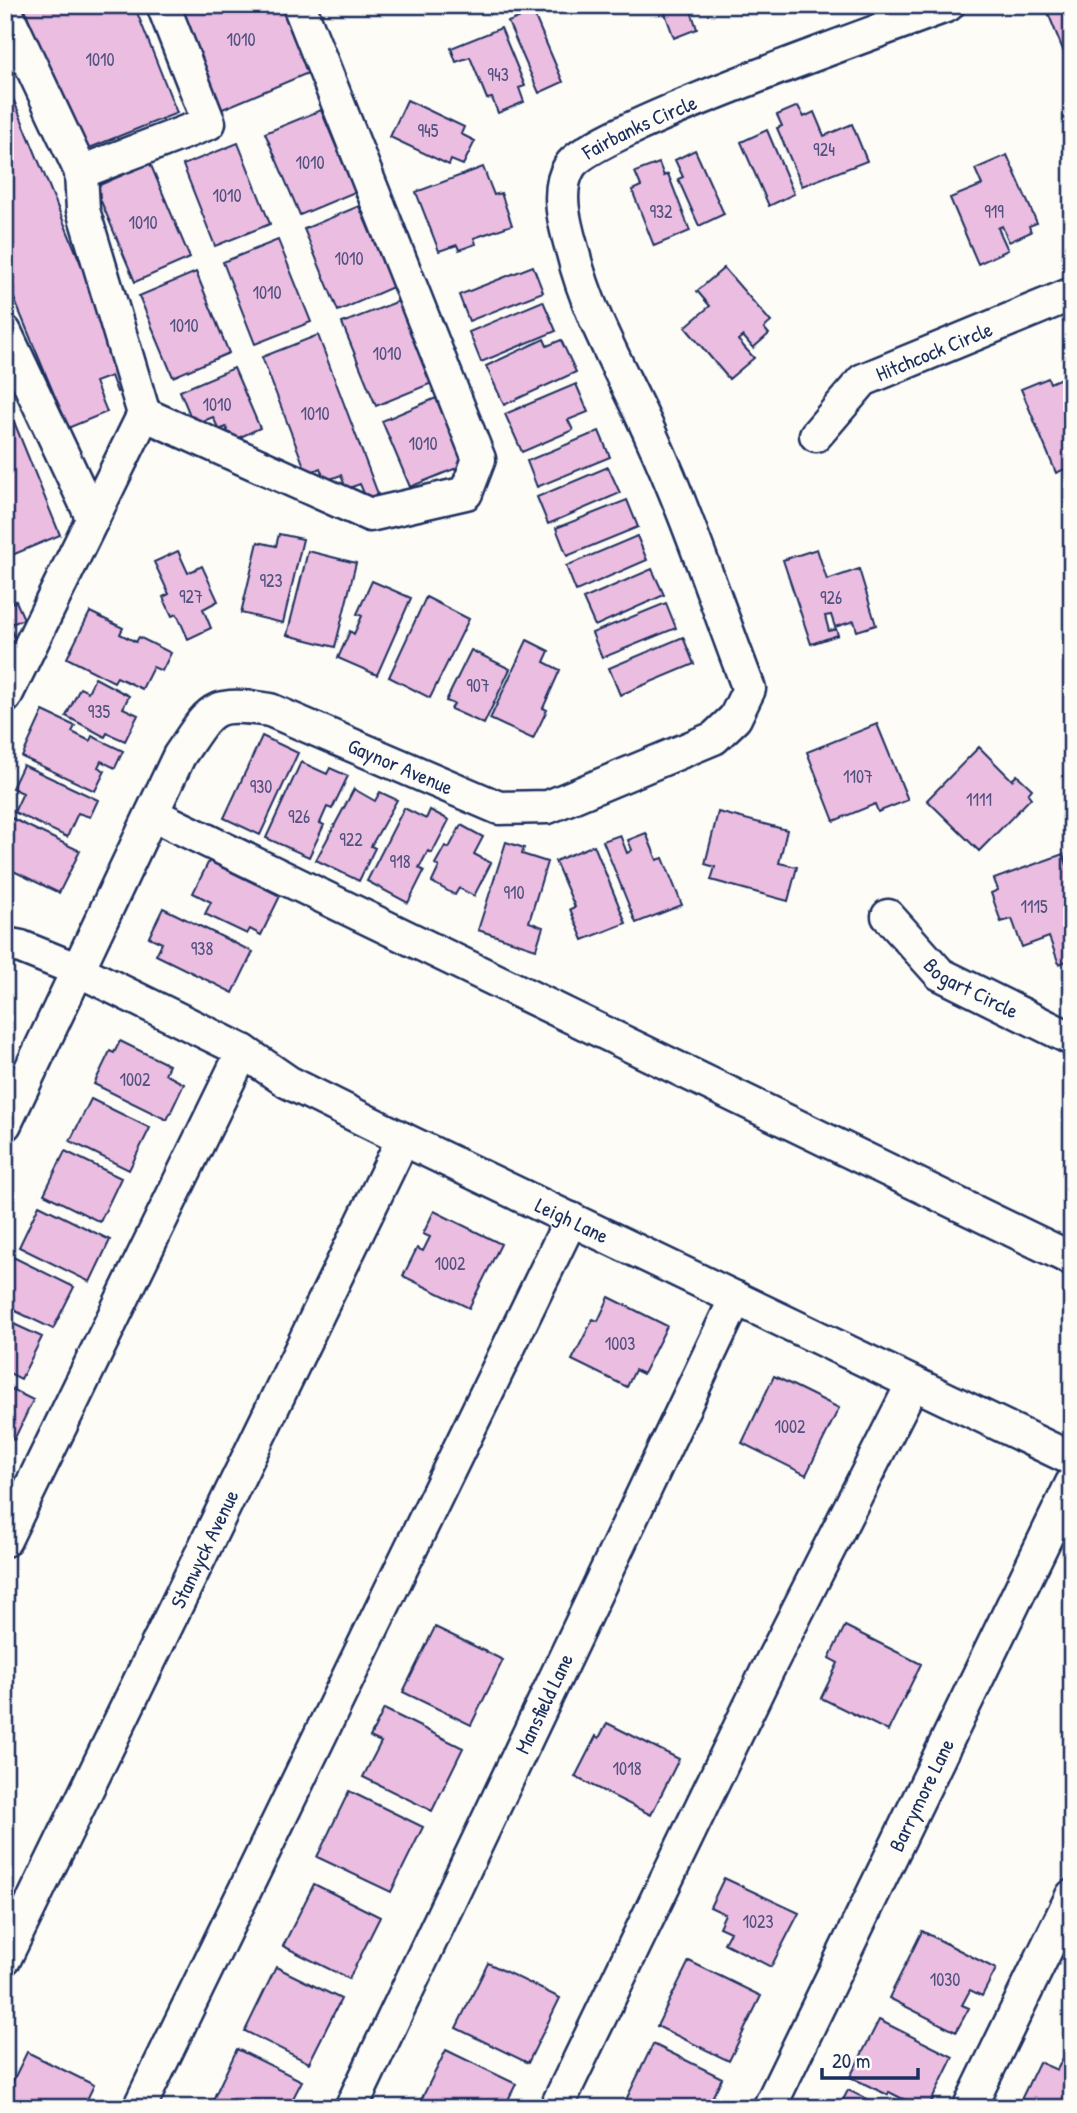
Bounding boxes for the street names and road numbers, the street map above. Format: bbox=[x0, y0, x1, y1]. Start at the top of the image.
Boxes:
street label: Fairbanks Circle bbox=[575, 87, 701, 166]
street label: Hitchcock Circle bbox=[871, 314, 997, 388]
street label: Gaynor Avenue bbox=[344, 731, 458, 801]
street label: Bogart Circle bbox=[917, 951, 1023, 1025]
street label: Leigh Lane bbox=[531, 1190, 613, 1250]
street label: Stanwyck Avenue bbox=[163, 1485, 245, 1613]
street label: Mansfield Lane bbox=[507, 1649, 580, 1758]
street label: Barrymore Lane bbox=[881, 1734, 960, 1856]

